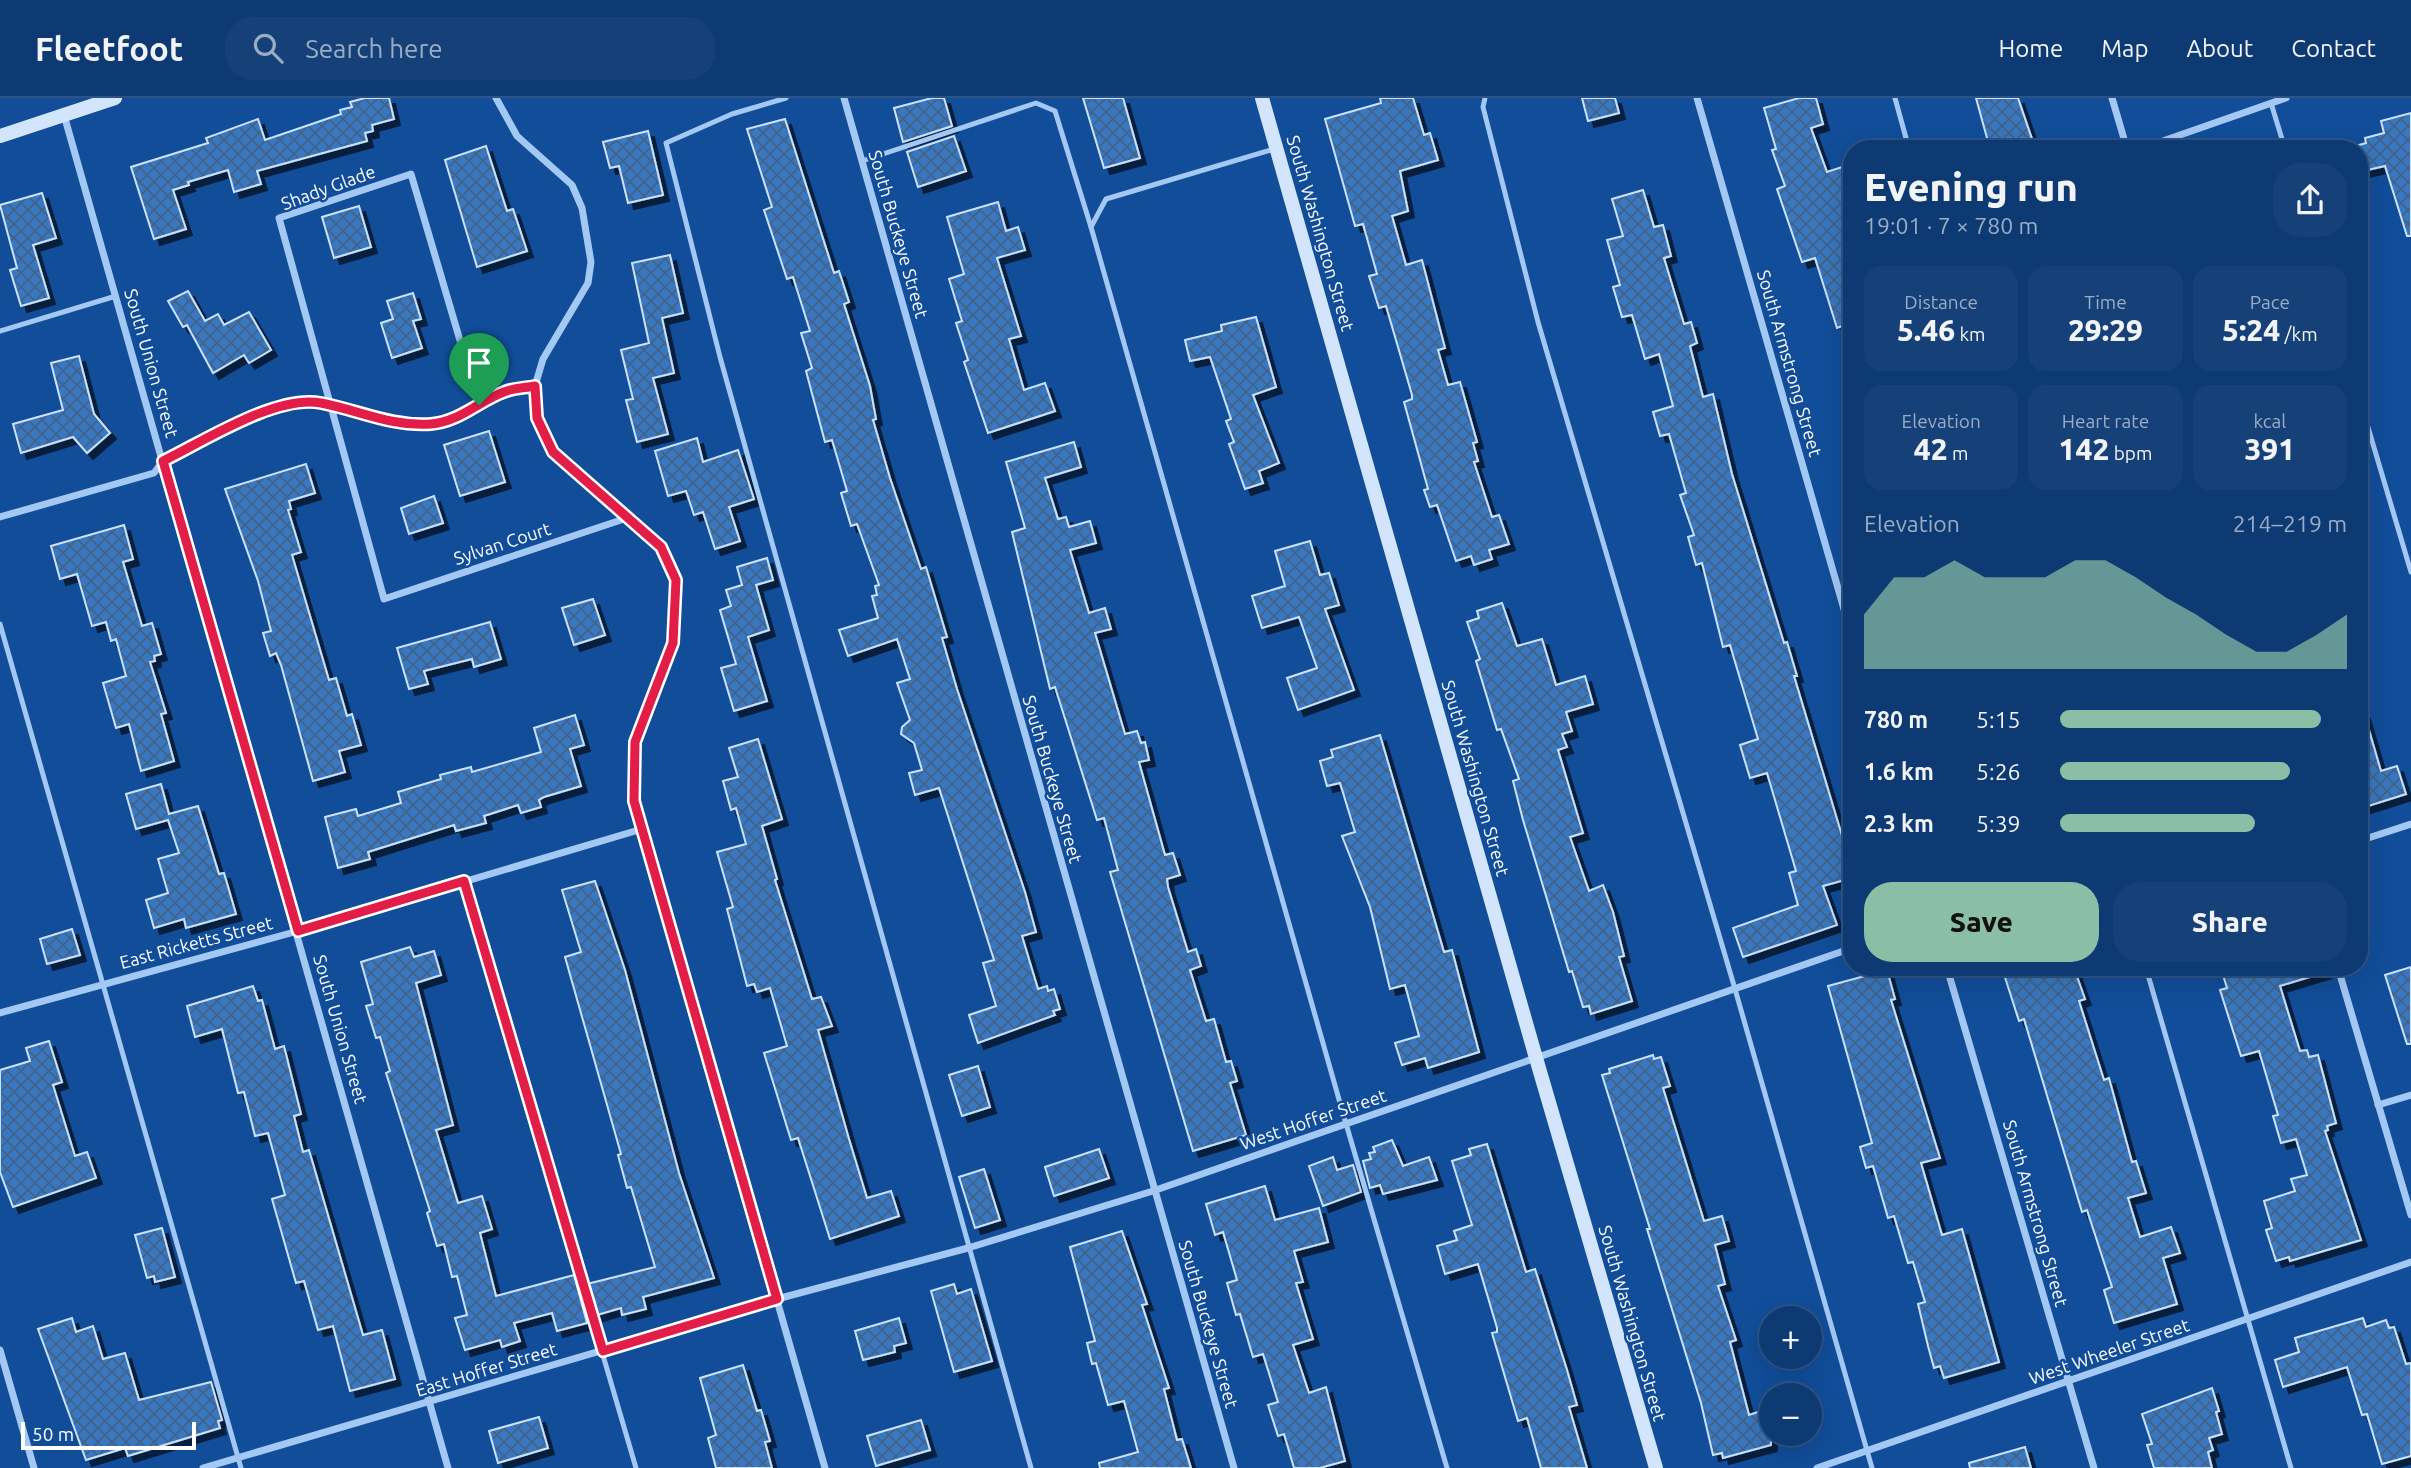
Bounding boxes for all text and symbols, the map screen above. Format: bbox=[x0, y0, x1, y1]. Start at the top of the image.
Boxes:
search box bbox=[225, 17, 715, 80]
icon: search bbox=[249, 29, 287, 67]
text: Fleetfoot bbox=[35, 30, 183, 67]
text: Search here bbox=[305, 34, 443, 63]
text: Home bbox=[1998, 35, 2063, 62]
text: Map bbox=[2101, 35, 2148, 62]
text: About bbox=[2186, 35, 2253, 62]
text: Contact bbox=[2291, 35, 2376, 62]
street label: South Washington Street bbox=[1283, 133, 1359, 333]
street label: South Buckeye Street bbox=[865, 148, 933, 320]
street label: Shady Glade bbox=[278, 161, 378, 213]
button: share bbox=[2273, 163, 2347, 237]
text: Evening run bbox=[1864, 166, 2078, 208]
text: 19:01 · 7 × 780 m bbox=[1864, 213, 2038, 238]
street label: South Armstrong Street bbox=[1754, 267, 1826, 459]
street label: South Union Street bbox=[121, 286, 183, 440]
text: Distance bbox=[1904, 291, 1978, 313]
text: Time bbox=[2084, 291, 2127, 313]
text: Pace bbox=[2250, 291, 2290, 313]
text: 5.46 bbox=[1897, 313, 1955, 347]
text: 29:29 bbox=[2068, 313, 2143, 347]
text: 5:24 bbox=[2222, 313, 2280, 347]
text: km bbox=[1955, 323, 1985, 345]
text: /km bbox=[2280, 323, 2318, 345]
pin bbox=[449, 333, 509, 405]
icon: arrive bbox=[460, 344, 498, 382]
text: Elevation bbox=[1902, 410, 1981, 432]
text: Heart rate bbox=[2062, 410, 2149, 432]
text: kcal bbox=[2253, 410, 2286, 432]
text: 42 bbox=[1914, 432, 1948, 466]
text: 142 bbox=[2059, 432, 2109, 466]
text: 391 bbox=[2244, 432, 2295, 466]
text: m bbox=[1948, 442, 1968, 464]
text: bpm bbox=[2109, 442, 2152, 464]
text: Elevation bbox=[1864, 511, 1960, 536]
text: 214–219 m bbox=[2233, 511, 2347, 536]
street label: Sylvan Court bbox=[451, 518, 553, 568]
street label: South Washington Street bbox=[1438, 678, 1514, 878]
street label: South Buckeye Street bbox=[1019, 693, 1087, 865]
text: 780 m bbox=[1864, 707, 1928, 732]
text: 5:15 bbox=[1976, 707, 2021, 732]
text: 1.6 km bbox=[1864, 759, 1934, 784]
text: 5:26 bbox=[1976, 759, 2021, 784]
text: 2.3 km bbox=[1864, 811, 1934, 836]
text: 5:39 bbox=[1976, 811, 2021, 836]
button: Save bbox=[1864, 882, 2099, 962]
button: Share bbox=[2113, 882, 2347, 962]
street label: East Ricketts Street bbox=[117, 912, 275, 972]
street label: South Union Street bbox=[310, 952, 372, 1106]
street label: West Hoffer Street bbox=[1237, 1085, 1389, 1153]
street label: South Armstrong Street bbox=[2000, 1117, 2072, 1309]
street label: South Washington Street bbox=[1595, 1223, 1671, 1423]
street label: South Buckeye Street bbox=[1175, 1238, 1243, 1410]
map controls bbox=[1759, 1306, 1822, 1446]
button: + bbox=[1759, 1306, 1822, 1369]
street label: West Wheeler Street bbox=[2026, 1314, 2192, 1388]
street label: East Hoffer Street bbox=[413, 1338, 559, 1400]
button: − bbox=[1759, 1383, 1822, 1446]
scale bar bbox=[21, 1419, 196, 1451]
text: 50 m bbox=[32, 1423, 74, 1445]

